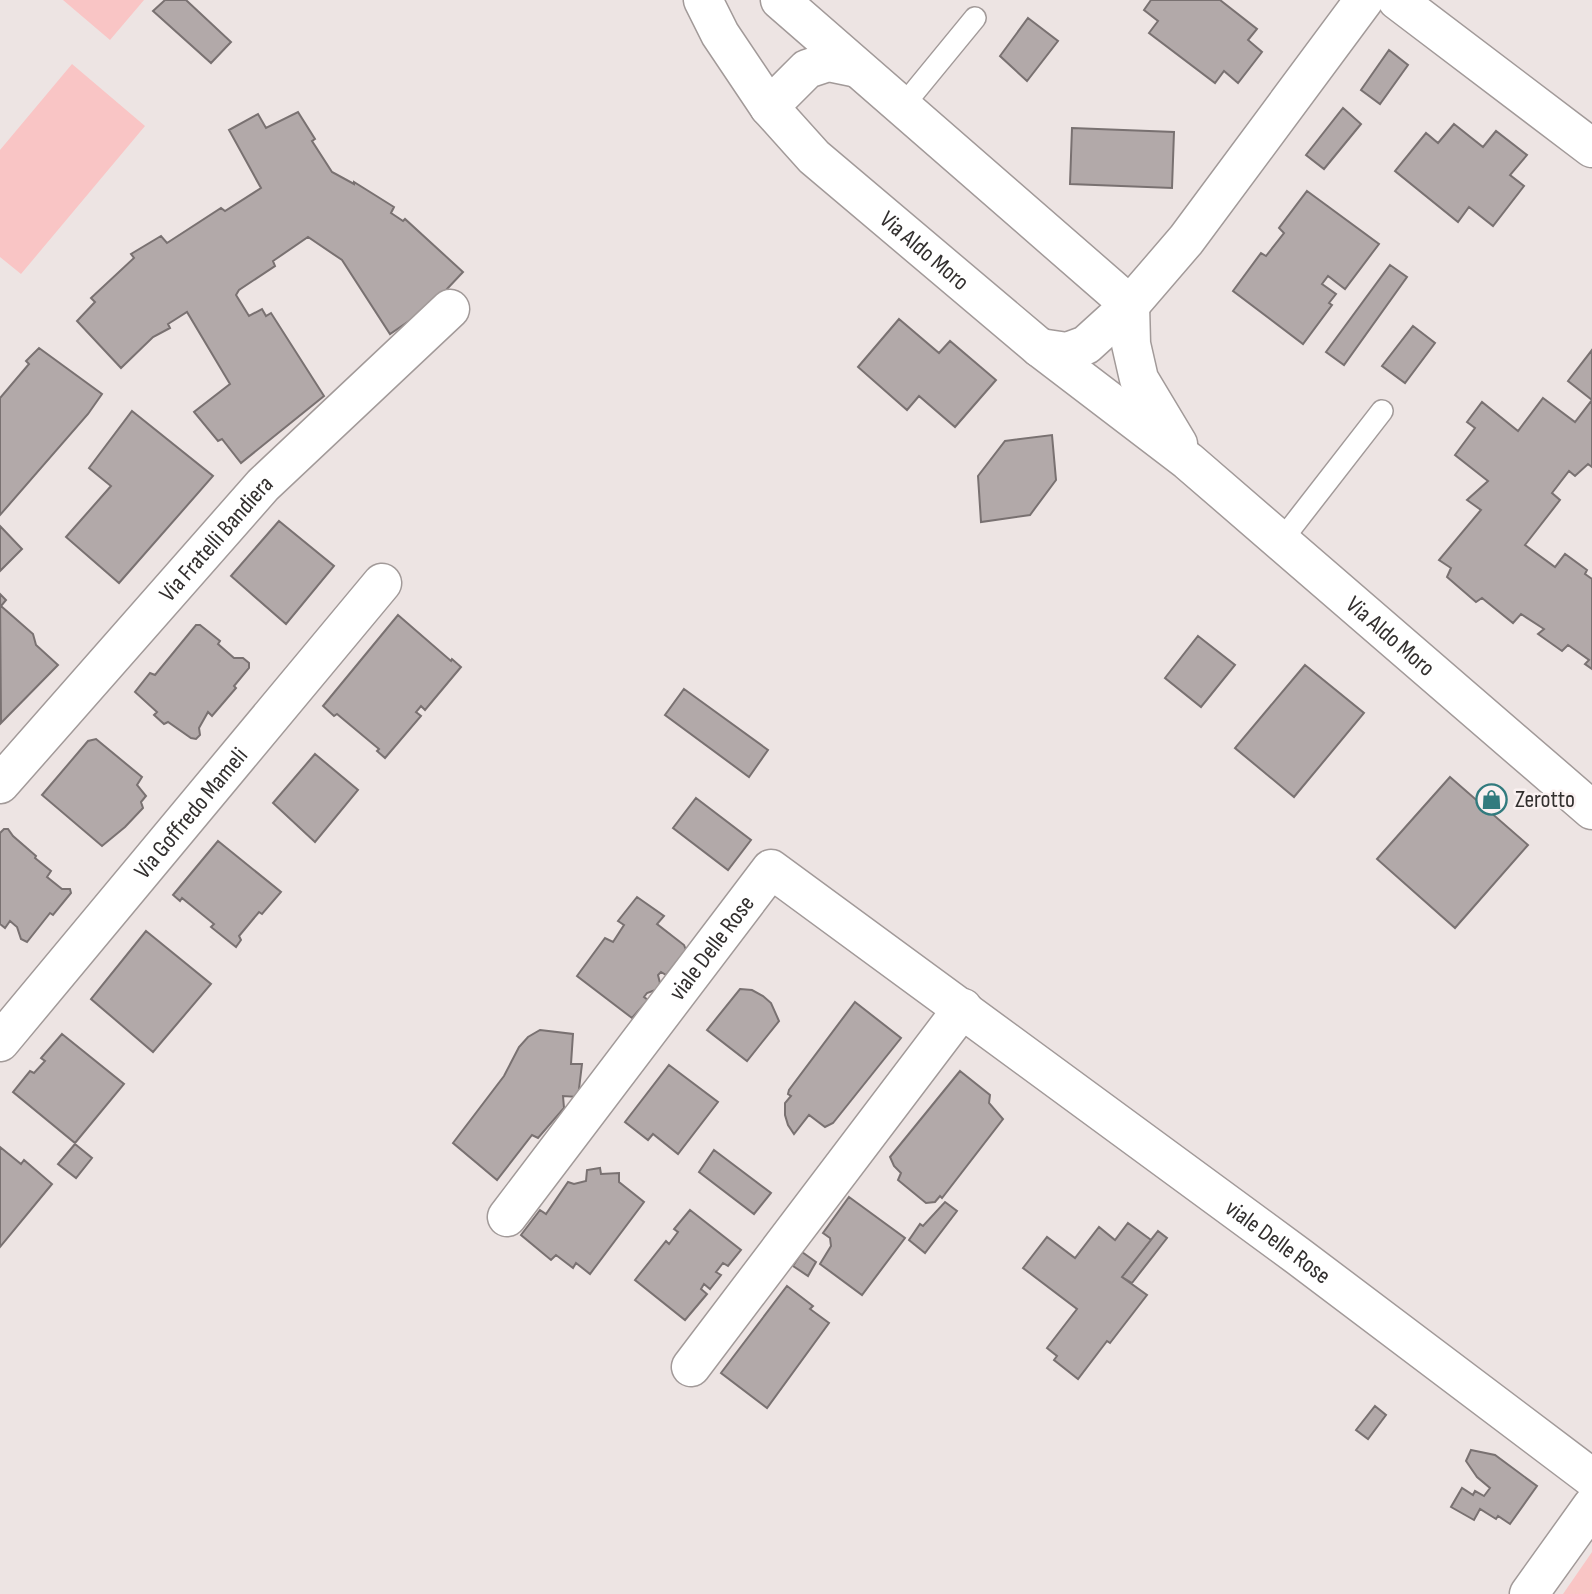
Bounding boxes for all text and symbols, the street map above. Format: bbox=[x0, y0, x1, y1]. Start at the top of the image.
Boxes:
street label: Via Aldo Moro bbox=[874, 205, 975, 296]
street label: Via Fratelli Bandiera bbox=[153, 469, 279, 607]
street label: Via Aldo Moro bbox=[1340, 590, 1441, 682]
street label: Via Goffredo Mameli bbox=[128, 741, 254, 885]
shop icon: Zerotto bbox=[1475, 782, 1509, 816]
place label: Zerotto bbox=[1515, 785, 1575, 814]
street label: viale Delle Rose bbox=[662, 890, 760, 1006]
street label: viale Delle Rose bbox=[1220, 1193, 1337, 1290]

